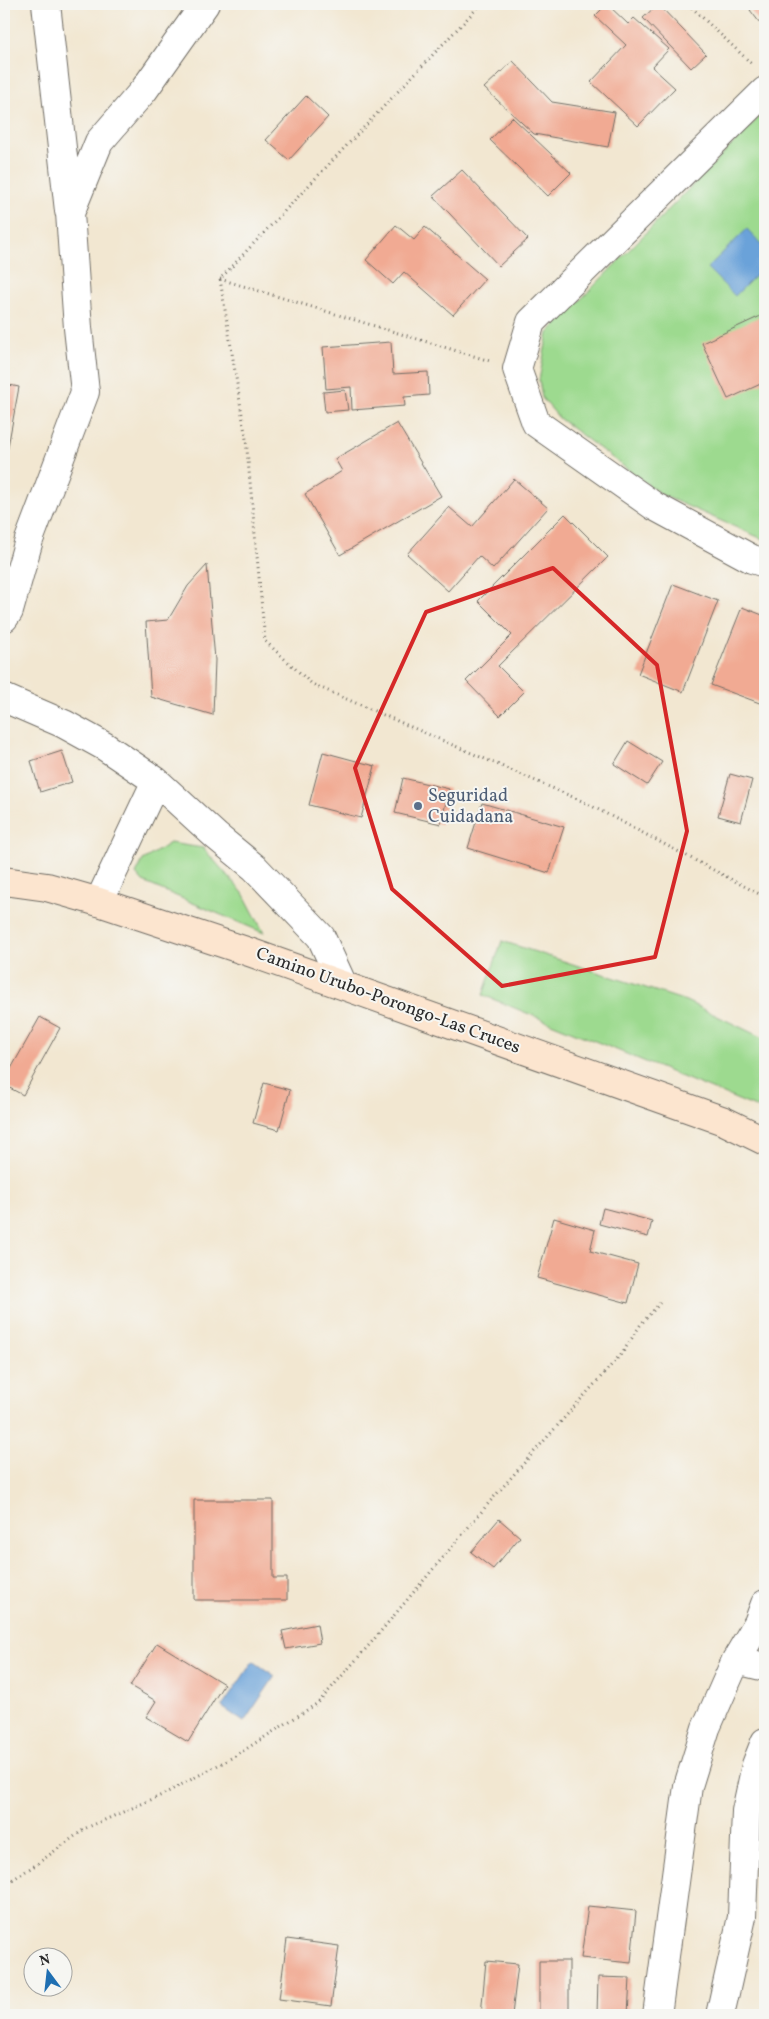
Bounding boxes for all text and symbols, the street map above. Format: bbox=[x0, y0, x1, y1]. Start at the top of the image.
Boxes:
place label: Seguridad Cuidadana bbox=[428, 784, 513, 830]
marker: Seguridad Cuidadana bbox=[412, 800, 424, 812]
street label: Camino Urubo-Porongo-Las Cruces bbox=[252, 941, 524, 1061]
north arrow bbox=[22, 1946, 72, 1996]
text: N bbox=[38, 1950, 52, 1971]

